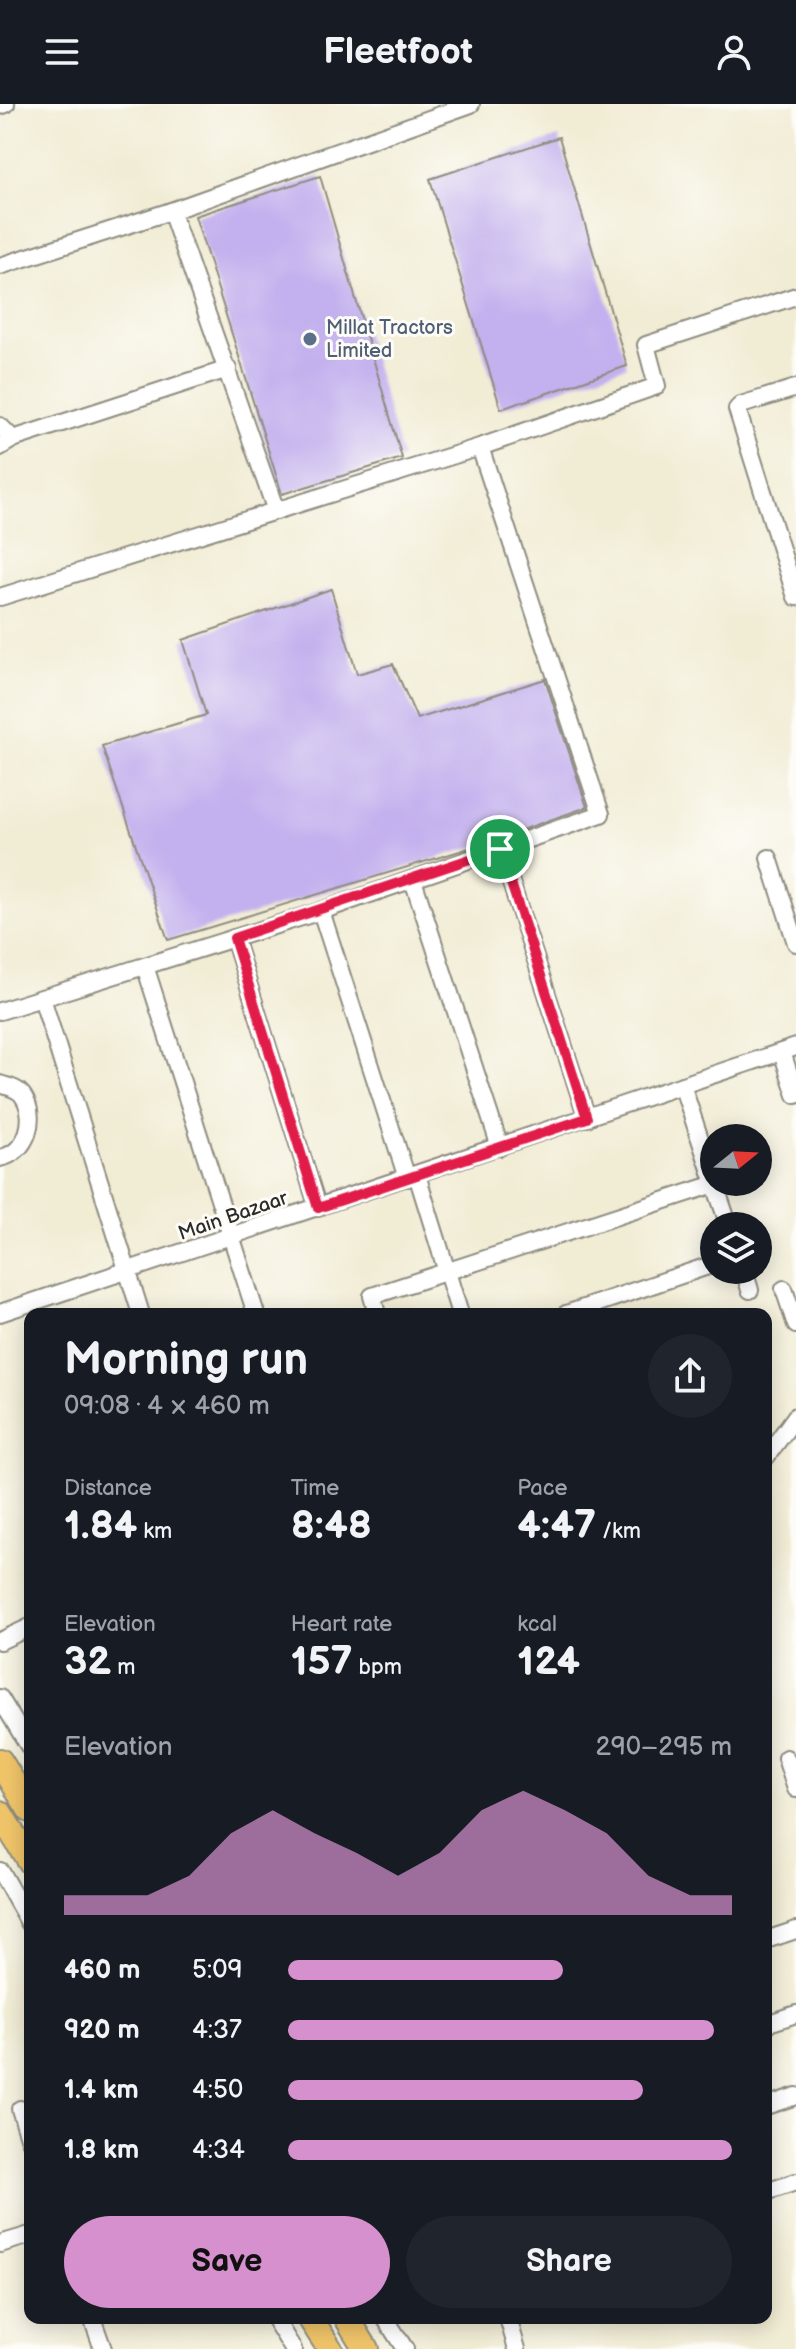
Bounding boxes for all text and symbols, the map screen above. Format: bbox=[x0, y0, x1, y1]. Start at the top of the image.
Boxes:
icon: menu bbox=[40, 30, 84, 74]
icon: person bbox=[712, 30, 756, 74]
text: Fleetfoot bbox=[323, 31, 473, 74]
place label: Millat Tractors Limited bbox=[326, 316, 453, 363]
marker: Millat Tractors Limited bbox=[301, 330, 319, 348]
pin bbox=[466, 815, 534, 883]
icon: arrive bbox=[478, 827, 522, 871]
north arrow bbox=[700, 1124, 772, 1196]
map controls bbox=[700, 1124, 772, 1284]
street label: Main Bazaar bbox=[175, 1186, 292, 1246]
button: layers bbox=[700, 1212, 772, 1284]
text: Morning run bbox=[64, 1334, 308, 1387]
button: share bbox=[648, 1334, 732, 1418]
text: 09:08 · 4 × 460 m bbox=[64, 1391, 270, 1422]
text: Distance bbox=[64, 1475, 152, 1502]
text: Time bbox=[291, 1475, 339, 1502]
text: Pace bbox=[517, 1475, 568, 1502]
text: 1.84 bbox=[64, 1502, 137, 1550]
text: 8:48 bbox=[291, 1502, 372, 1550]
text: 4:47 bbox=[517, 1502, 596, 1550]
text: km bbox=[137, 1518, 172, 1545]
text: /km bbox=[596, 1518, 641, 1545]
text: Elevation bbox=[64, 1611, 156, 1638]
text: Heart rate bbox=[291, 1611, 392, 1638]
text: kcal bbox=[517, 1611, 557, 1638]
text: 32 bbox=[64, 1638, 111, 1686]
text: 157 bbox=[291, 1638, 353, 1686]
text: 124 bbox=[517, 1638, 580, 1686]
text: m bbox=[111, 1654, 135, 1681]
text: bpm bbox=[353, 1654, 402, 1681]
text: Elevation bbox=[64, 1732, 172, 1763]
text: 290–295 m bbox=[595, 1732, 732, 1763]
text: 460 m bbox=[64, 1955, 140, 1986]
text: 5:09 bbox=[192, 1955, 242, 1986]
text: 920 m bbox=[64, 2015, 140, 2046]
text: 4:37 bbox=[192, 2015, 242, 2046]
text: 1.4 km bbox=[64, 2075, 139, 2106]
text: 4:50 bbox=[192, 2075, 243, 2106]
text: 1.8 km bbox=[64, 2135, 139, 2166]
text: 4:34 bbox=[192, 2135, 245, 2166]
button: Save bbox=[64, 2216, 390, 2308]
button: Share bbox=[406, 2216, 732, 2308]

